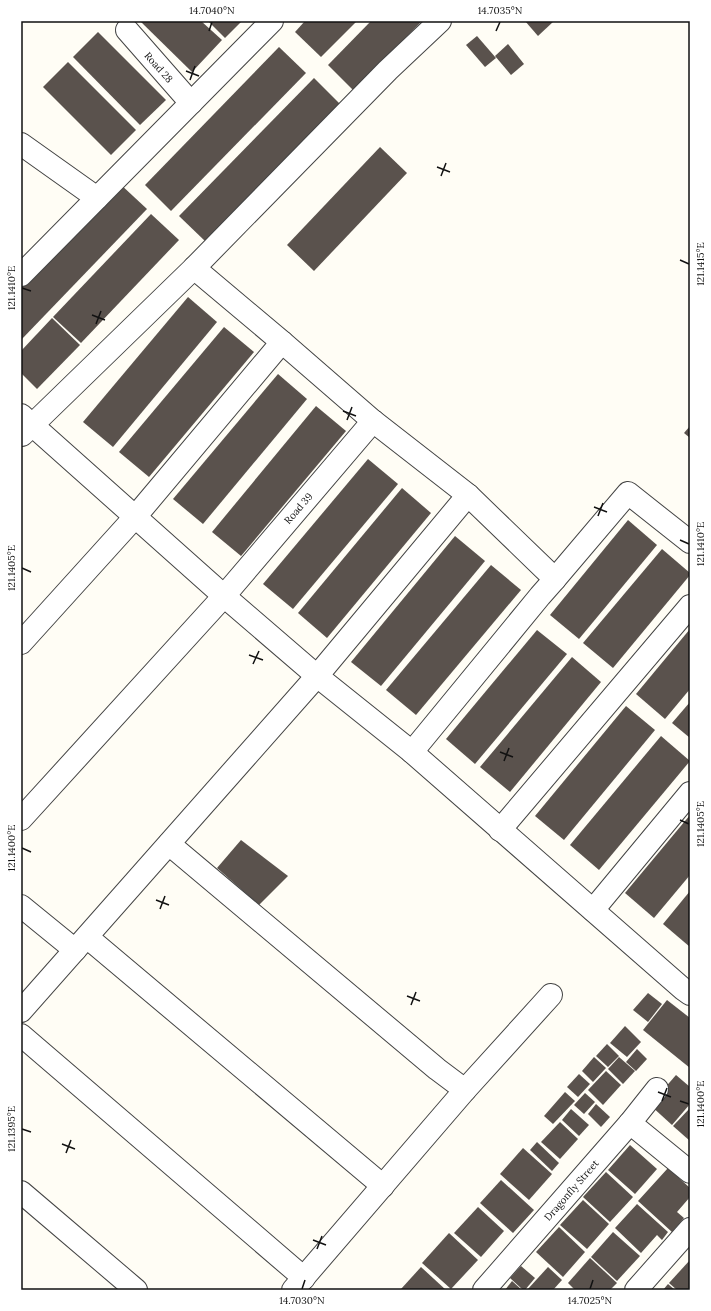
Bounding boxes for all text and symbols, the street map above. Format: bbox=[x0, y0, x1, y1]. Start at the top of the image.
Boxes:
text: 14.7040°N bbox=[189, 4, 235, 17]
text: 14.7035°N bbox=[478, 4, 523, 17]
street label: Road 28 bbox=[141, 49, 176, 86]
text: 121.1415°E bbox=[694, 242, 707, 286]
text: 121.1410°E bbox=[5, 266, 18, 310]
street label: Road 39 bbox=[281, 490, 316, 527]
text: 121.1410°E bbox=[694, 522, 707, 566]
text: 121.1405°E bbox=[5, 545, 18, 591]
text: 121.1405°E bbox=[694, 801, 707, 847]
text: 121.1400°E bbox=[5, 825, 18, 871]
text: 121.1400°E bbox=[694, 1081, 707, 1127]
text: 121.1395°E bbox=[5, 1106, 18, 1152]
street label: Dragonfly Street bbox=[541, 1157, 602, 1224]
text: 14.7030°N bbox=[279, 1294, 325, 1307]
text: 14.7025°N bbox=[568, 1294, 613, 1307]

